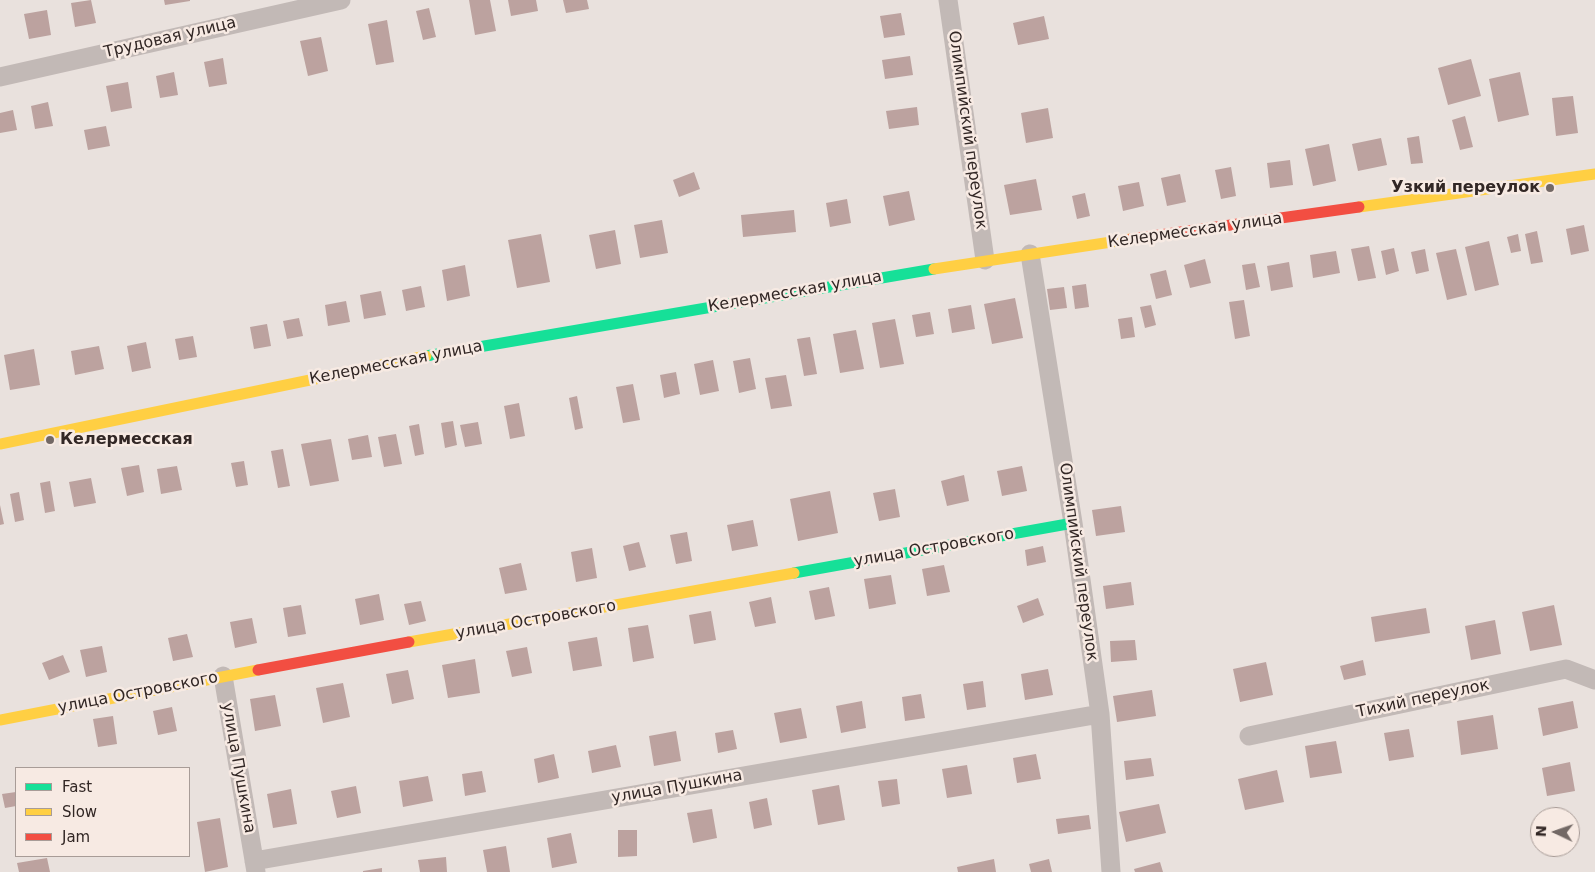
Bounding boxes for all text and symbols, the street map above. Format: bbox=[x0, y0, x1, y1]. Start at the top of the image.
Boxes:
street label: Трудовая улица bbox=[102, 13, 238, 63]
street label: Олимпийский переулок bbox=[944, 29, 990, 231]
place label: Узкий переулок bbox=[1391, 178, 1540, 198]
marker: Узкий переулок bbox=[1544, 182, 1556, 194]
street label: Келермесская улица bbox=[1107, 209, 1283, 253]
street label: Келермесская улица bbox=[707, 267, 883, 317]
street label: Келермесская улица bbox=[308, 337, 484, 389]
place label: Келермесская bbox=[60, 430, 193, 450]
marker: Келермесская bbox=[44, 434, 56, 446]
street label: Олимпийский переулок bbox=[1055, 461, 1101, 663]
street label: улица Островского bbox=[852, 524, 1016, 572]
street label: улица Островского bbox=[454, 596, 618, 644]
street label: улица Островского bbox=[56, 668, 220, 718]
street label: Тихий переулок bbox=[1355, 676, 1491, 722]
street label: улица Пушкина bbox=[217, 701, 259, 835]
street label: улица Пушкина bbox=[610, 766, 744, 808]
legend bbox=[15, 767, 190, 857]
text: Fast bbox=[62, 778, 92, 796]
text: Slow bbox=[62, 803, 97, 821]
north arrow bbox=[1530, 807, 1580, 857]
text: N bbox=[1533, 825, 1549, 838]
text: Jam bbox=[62, 828, 90, 846]

